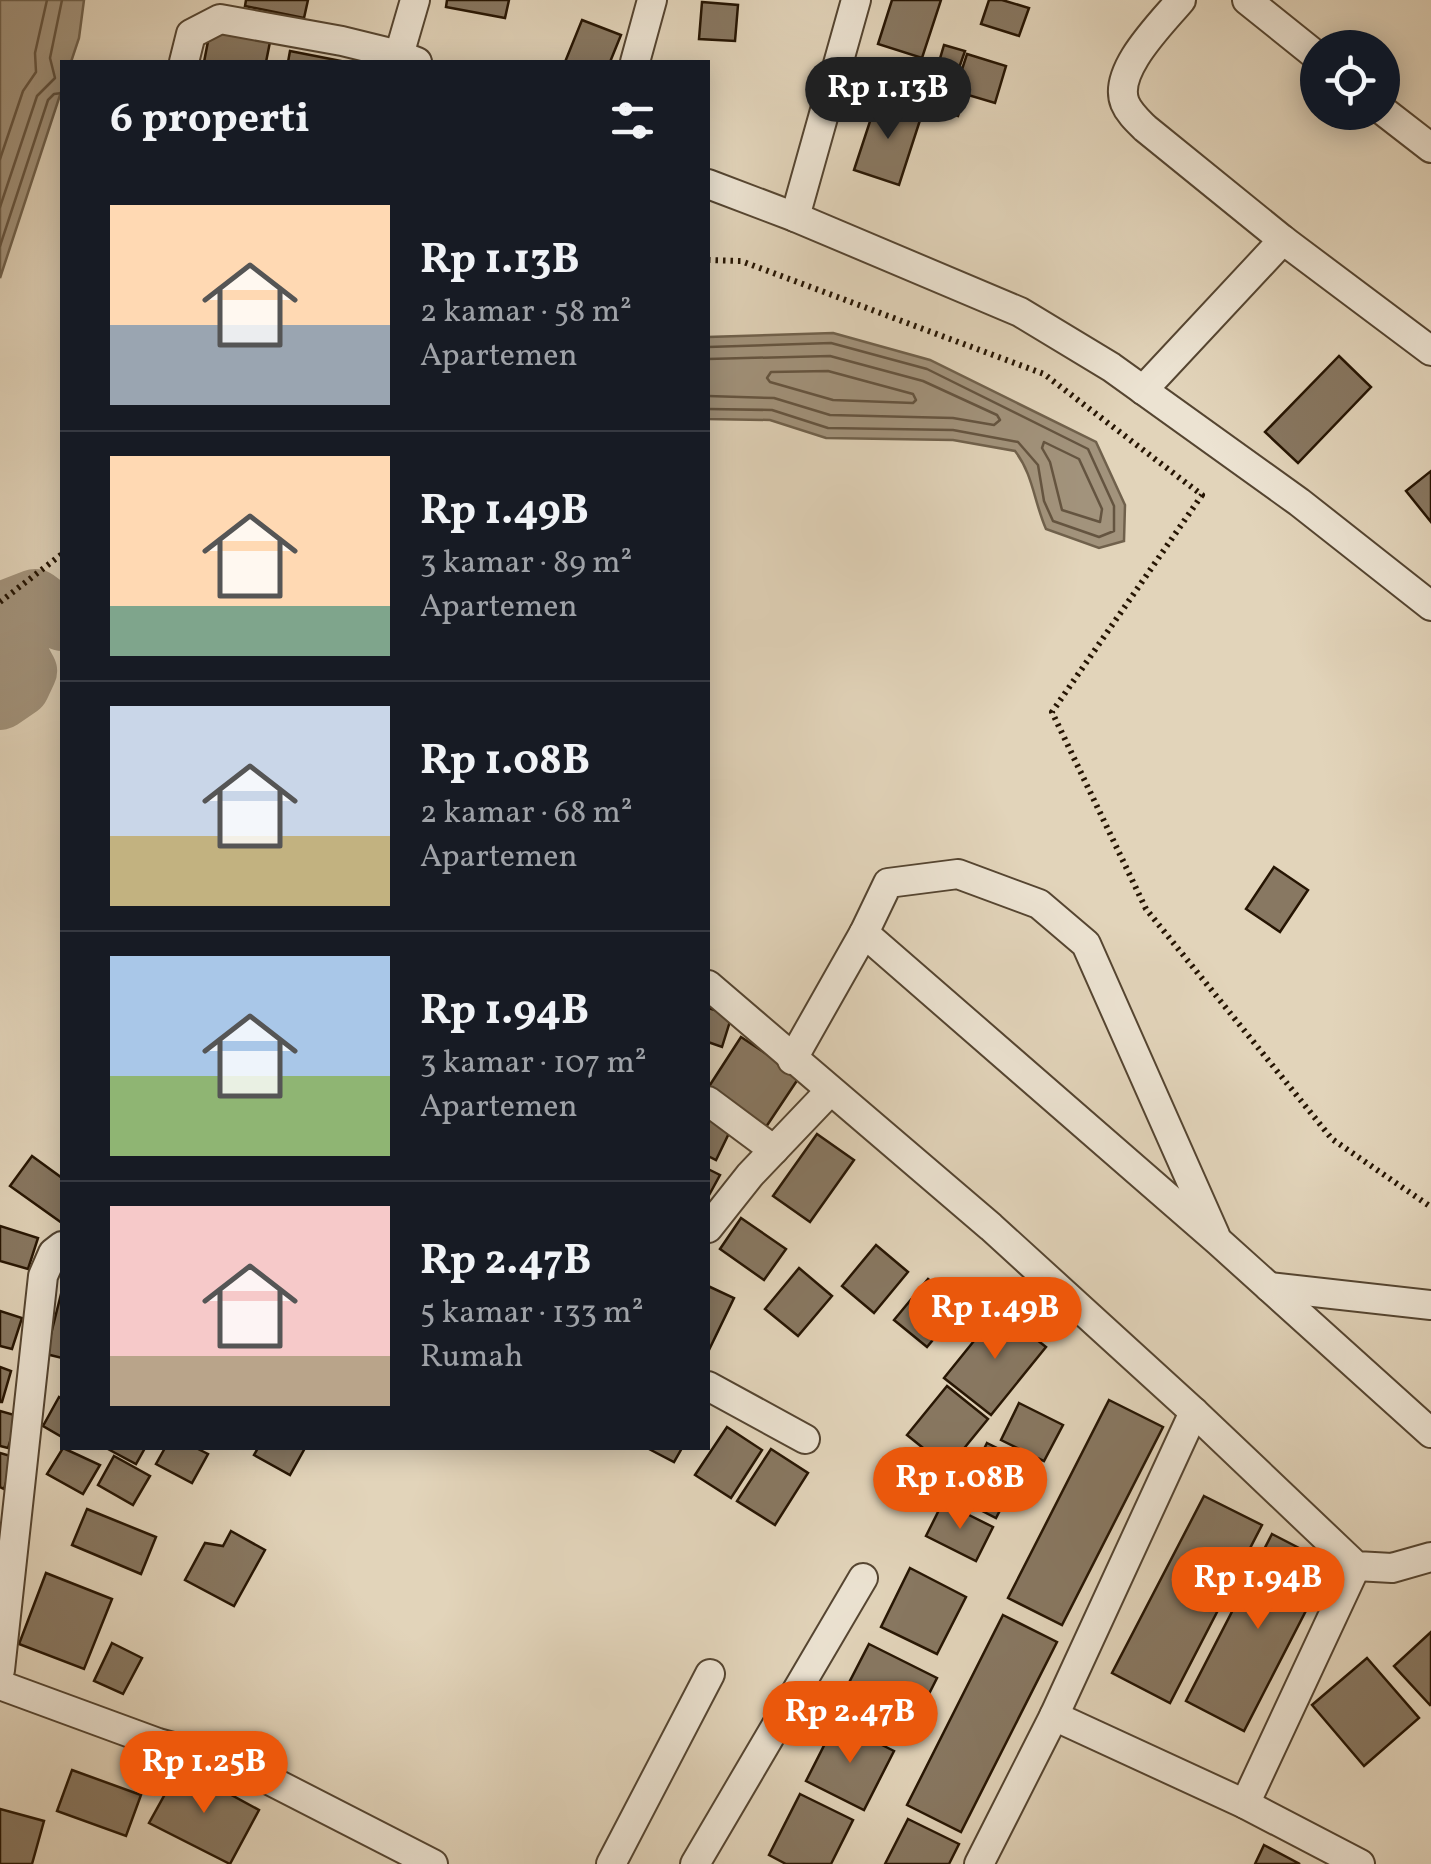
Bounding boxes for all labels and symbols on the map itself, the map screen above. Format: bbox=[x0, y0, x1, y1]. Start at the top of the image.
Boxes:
pin: Rp 1.13B bbox=[785, 57, 991, 142]
pin: Rp 1.49B bbox=[892, 1277, 1098, 1362]
pin: Rp 1.08B bbox=[857, 1447, 1063, 1532]
pin: Rp 1.94B bbox=[1155, 1547, 1361, 1632]
pin: Rp 2.47B bbox=[747, 1681, 953, 1766]
pin: Rp 1.25B bbox=[101, 1731, 307, 1816]

